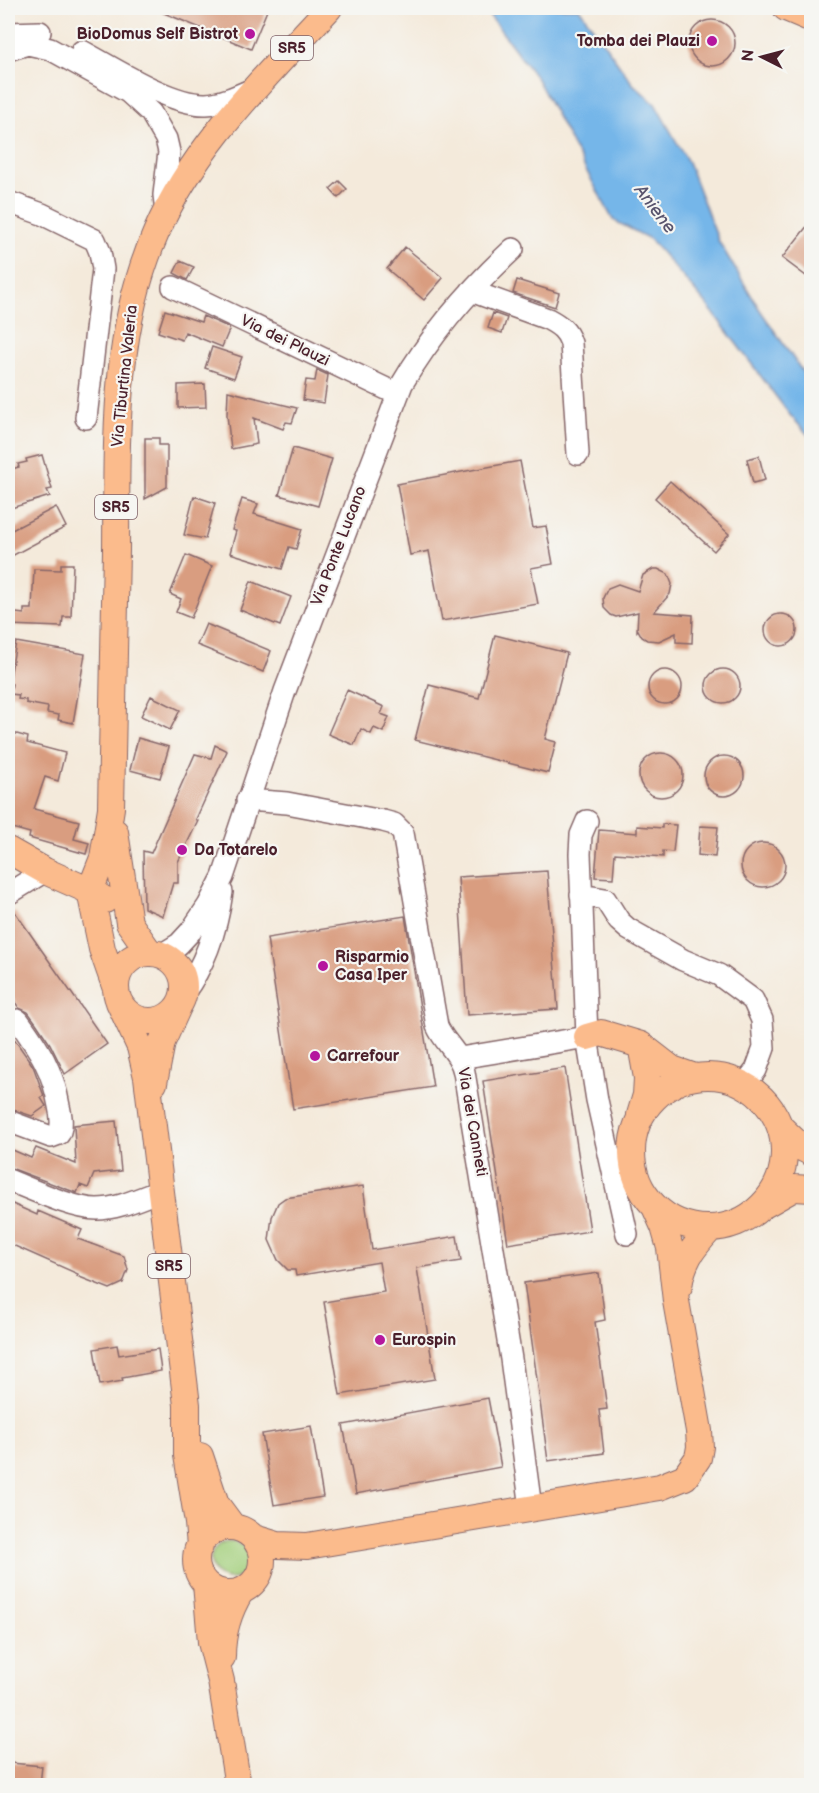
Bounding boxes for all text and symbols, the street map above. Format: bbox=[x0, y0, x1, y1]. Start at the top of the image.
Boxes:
place label: BioDomus Self Bistrot bbox=[77, 25, 239, 44]
marker: BioDomus Self Bistrot bbox=[243, 27, 257, 41]
north arrow bbox=[732, 27, 792, 87]
place label: Tomba dei Plauzi bbox=[577, 32, 700, 51]
marker: Tomba dei Plauzi bbox=[705, 34, 719, 48]
road number: SR5 bbox=[271, 36, 313, 60]
text: N bbox=[738, 49, 759, 63]
water label: Aniene bbox=[629, 180, 680, 238]
street label: Via Tiburtina Valeria bbox=[108, 304, 142, 448]
street label: Via dei Plauzi bbox=[237, 311, 333, 371]
street label: Via Ponte Lucano bbox=[307, 484, 371, 608]
road number: SR5 bbox=[95, 495, 137, 519]
place label: Da Totarelo bbox=[194, 841, 278, 860]
marker: Da Totarelo bbox=[175, 843, 189, 857]
place label: Risparmio Casa Iper bbox=[335, 948, 409, 985]
marker: Risparmio Casa Iper bbox=[316, 959, 330, 973]
place label: Carrefour bbox=[327, 1047, 400, 1066]
marker: Carrefour bbox=[308, 1049, 322, 1063]
street label: Via dei Canneti bbox=[453, 1066, 491, 1178]
road number: SR5 bbox=[148, 1254, 190, 1278]
place label: Eurospin bbox=[392, 1331, 456, 1350]
marker: Eurospin bbox=[373, 1333, 387, 1347]

